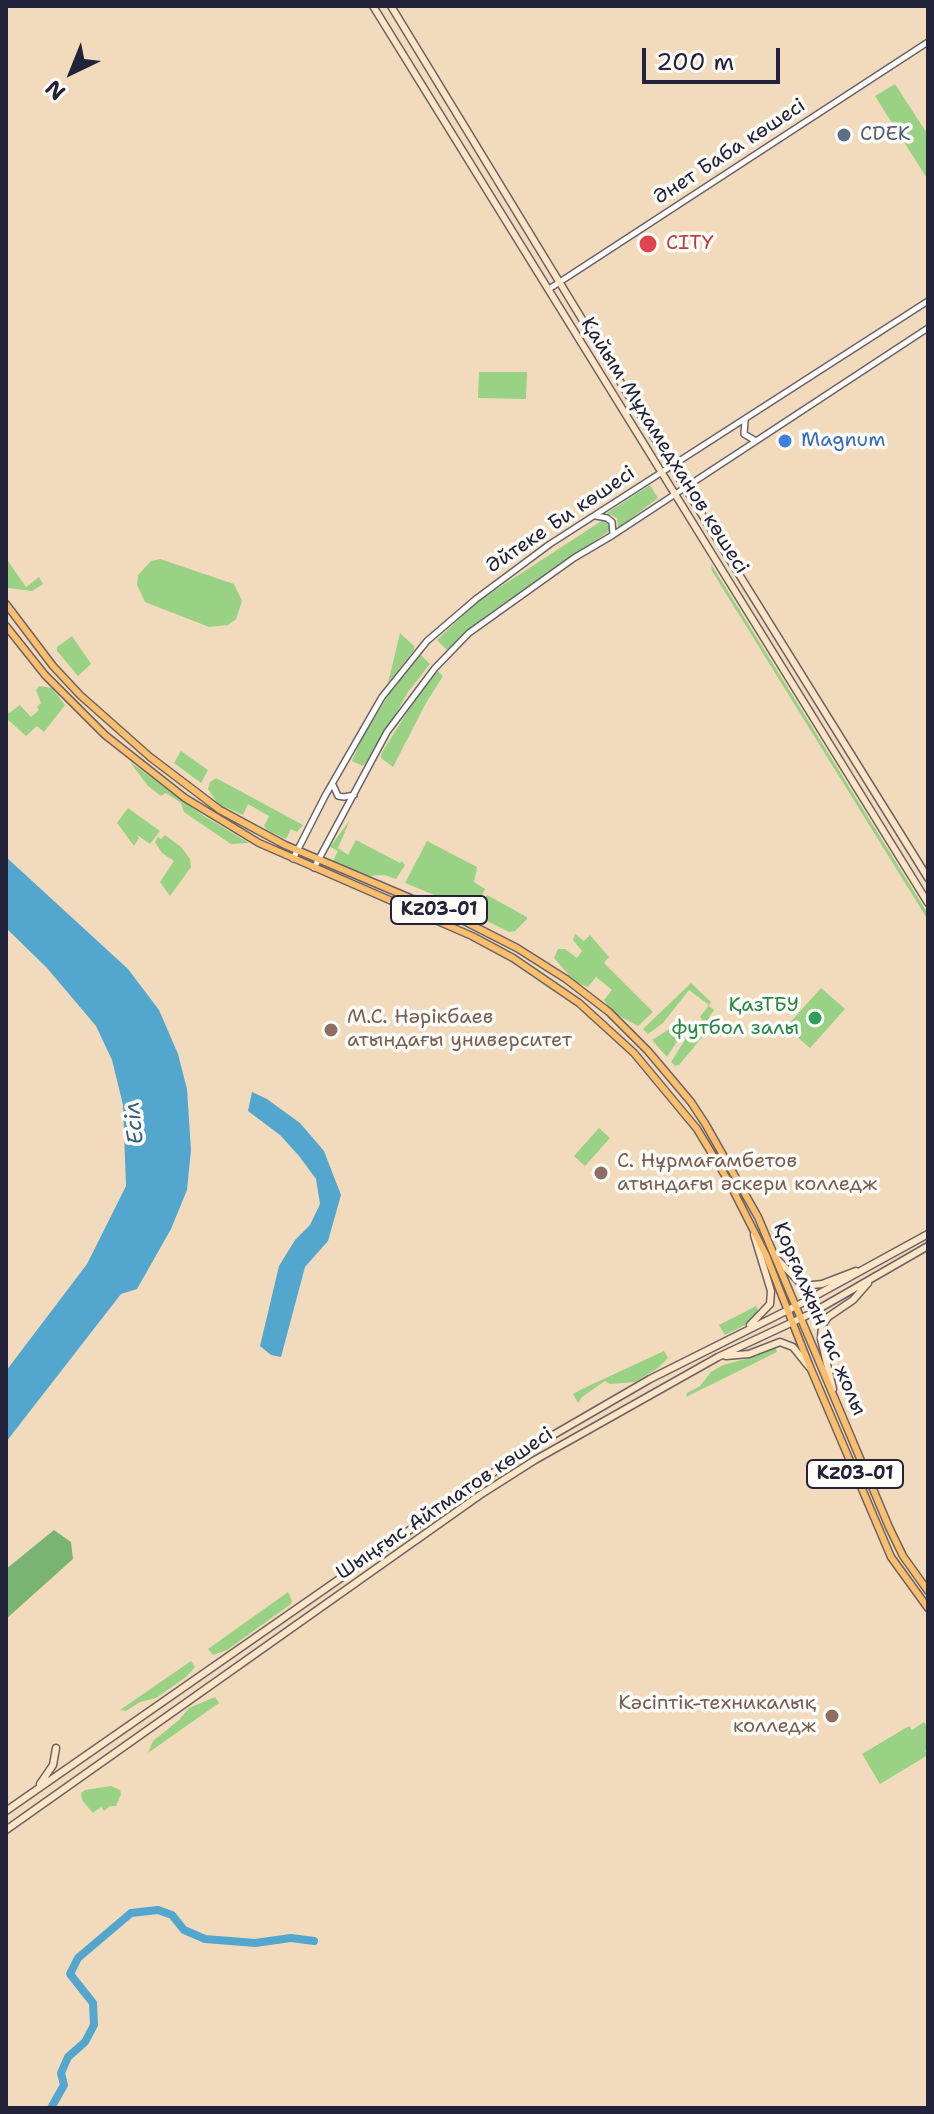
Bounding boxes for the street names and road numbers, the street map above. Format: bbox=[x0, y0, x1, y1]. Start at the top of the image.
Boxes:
street label: Әнет Баба көшесі bbox=[650, 94, 810, 210]
street label: Қайым Мұхамедханов көшесі bbox=[575, 313, 753, 579]
street label: Әйтеке Би көшесі bbox=[482, 461, 640, 579]
road number: KZ03-01 bbox=[391, 896, 487, 924]
street label: Қорғалжын тас жолы bbox=[767, 1219, 871, 1419]
street label: Шыңғыс Айтматов көшесі bbox=[332, 1422, 558, 1586]
road number: KZ03-01 bbox=[807, 1460, 903, 1488]

